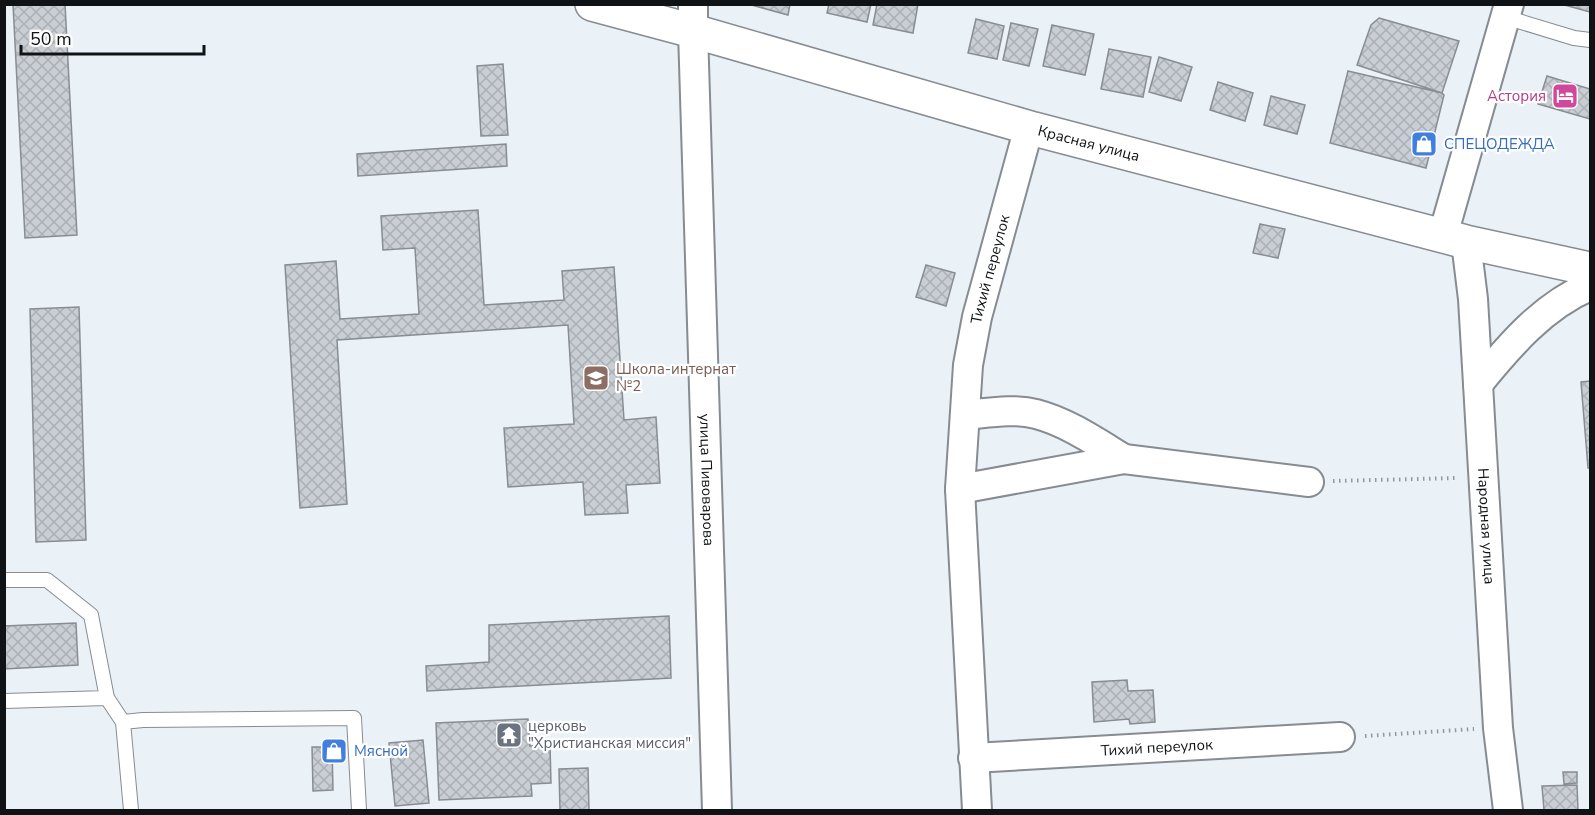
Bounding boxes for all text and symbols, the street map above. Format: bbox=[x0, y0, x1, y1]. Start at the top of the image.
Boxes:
scale bar bbox=[21, 18, 204, 56]
text: 50 m bbox=[30, 27, 72, 51]
hotel icon: Астория bbox=[1550, 81, 1580, 111]
place label: Астория bbox=[1487, 86, 1546, 106]
street label: Красная улица bbox=[1036, 120, 1142, 166]
shop icon: СПЕЦОДЕЖДА bbox=[1409, 129, 1439, 159]
place label: СПЕЦОДЕЖДА bbox=[1444, 134, 1555, 154]
street label: Тихий переулок bbox=[966, 212, 1015, 325]
place label: Школа-интернат №2 bbox=[616, 359, 736, 396]
school or university icon: Школа-интернат №2 bbox=[581, 363, 611, 393]
street label: улица Пивоварова bbox=[695, 413, 719, 546]
street label: Народная улица bbox=[1473, 467, 1500, 585]
place label: церковь "Христианская миссия" bbox=[528, 716, 691, 753]
temple icon: церковь "Христианская миссия" bbox=[494, 720, 524, 750]
street label: Тихий переулок bbox=[1100, 734, 1213, 761]
shop icon: Мясной bbox=[319, 736, 349, 766]
place label: Мясной bbox=[354, 741, 408, 761]

